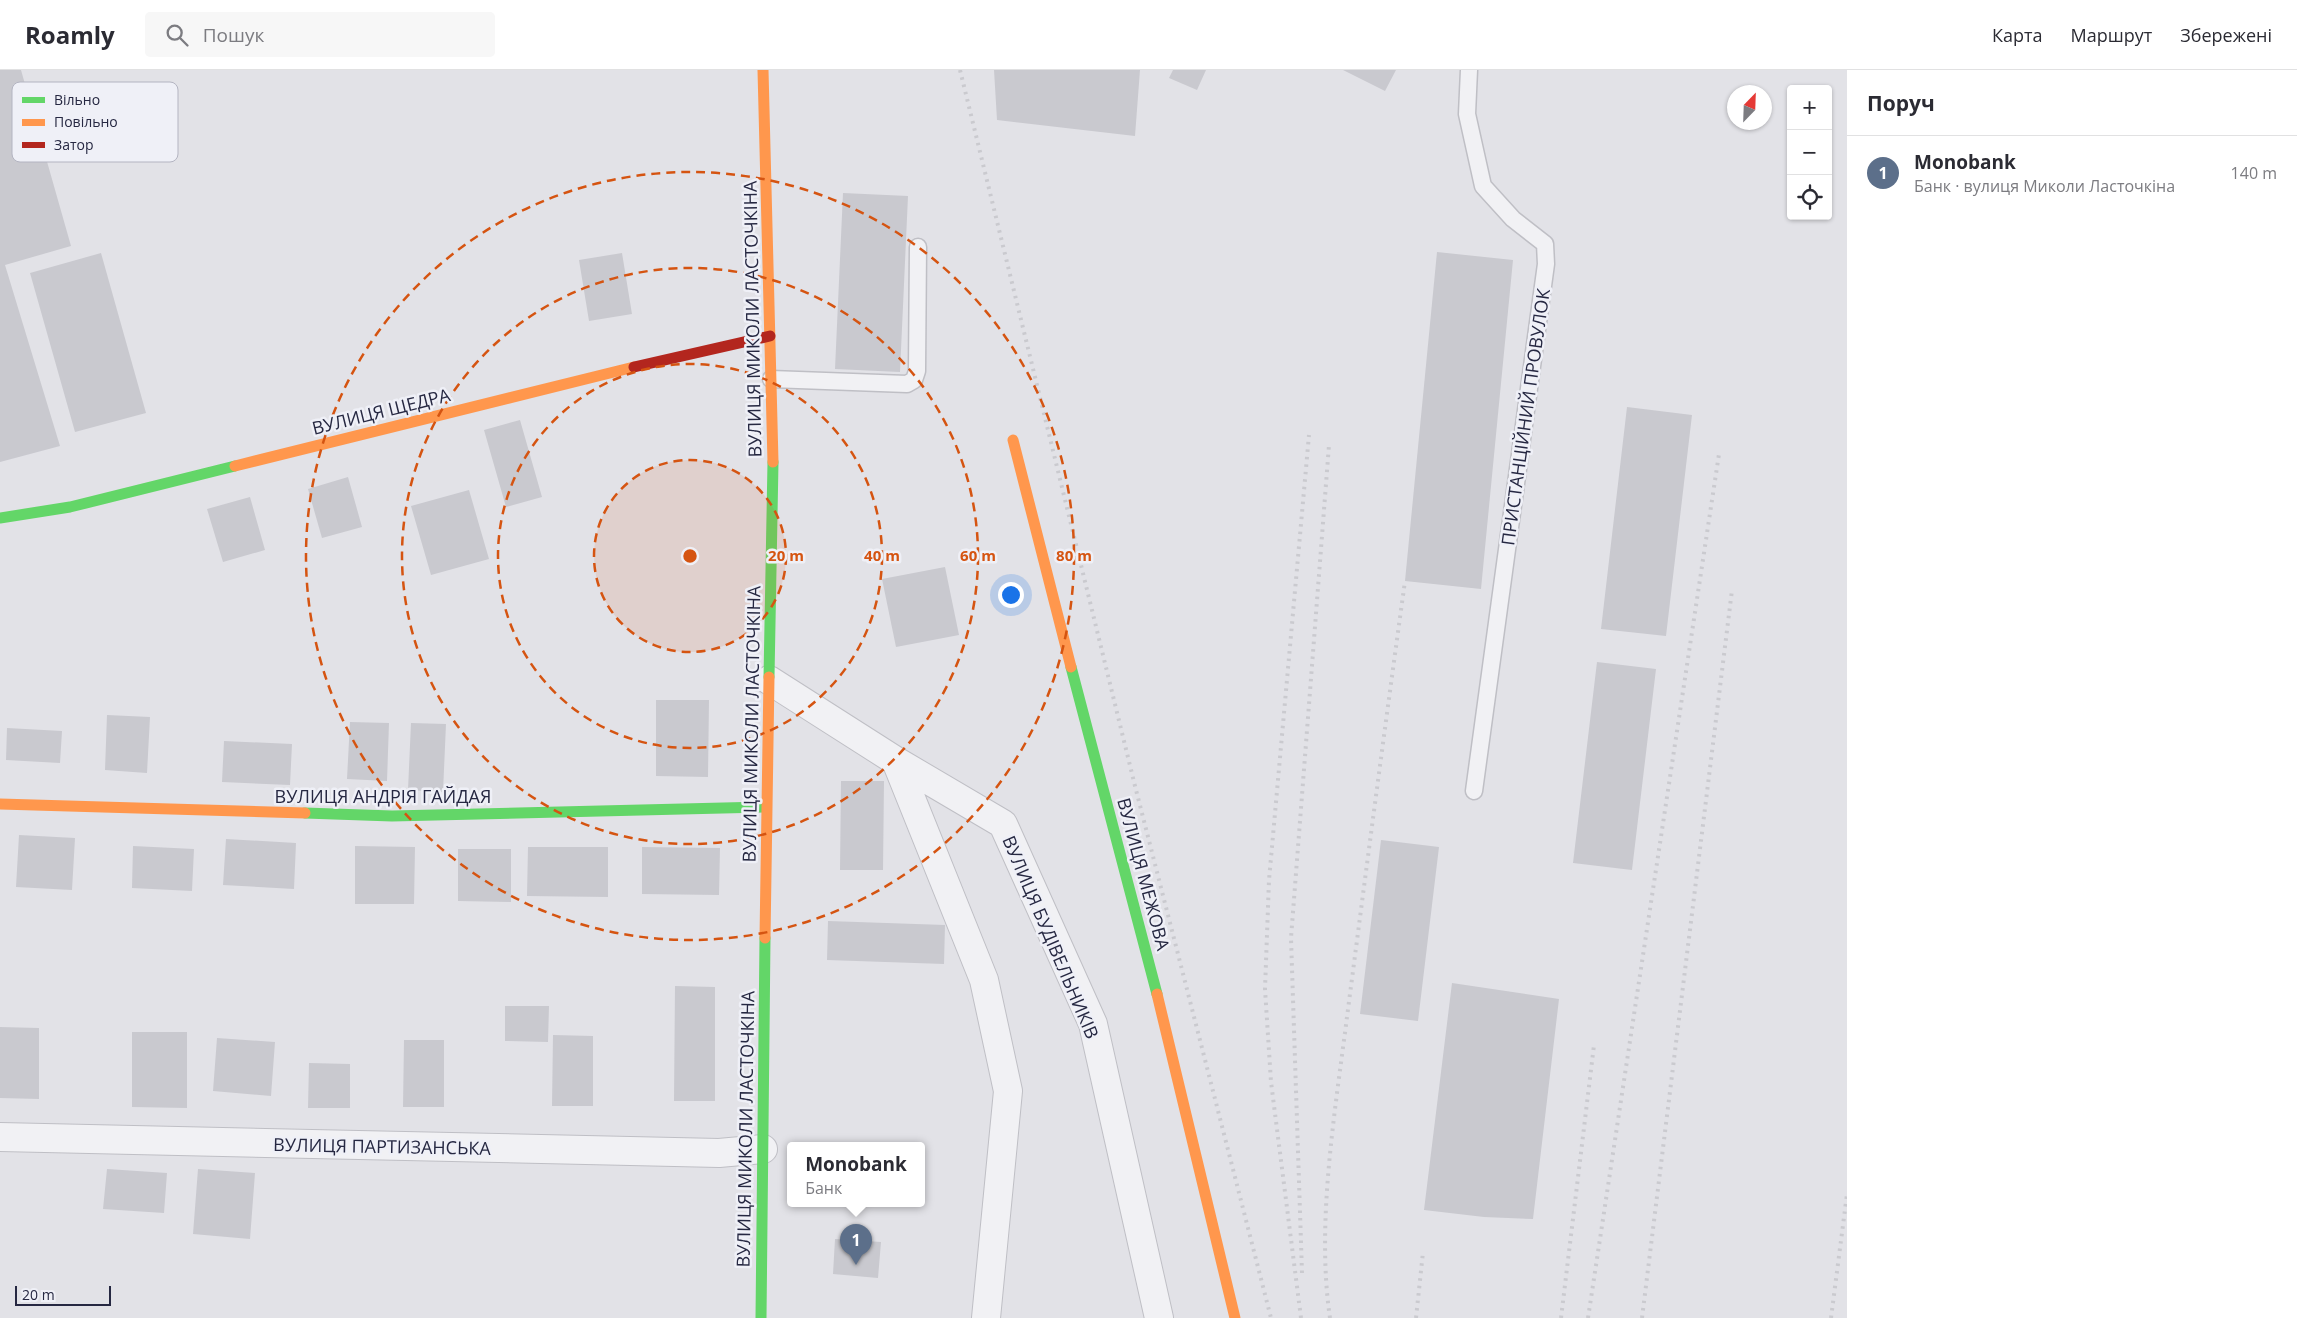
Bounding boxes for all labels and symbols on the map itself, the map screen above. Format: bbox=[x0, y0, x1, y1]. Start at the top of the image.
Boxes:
legend bbox=[12, 82, 178, 162]
north arrow bbox=[1727, 85, 1772, 130]
text: Вільно bbox=[54, 90, 100, 109]
text: Повільно bbox=[54, 112, 118, 131]
text: Затор bbox=[54, 135, 94, 154]
street label: ВУЛИЦЯ МИКОЛИ ЛАСТОЧКІНА bbox=[738, 180, 766, 458]
street label: ПРИСТАНЦІЙНИЙ ПРОВУЛОК bbox=[1495, 287, 1555, 547]
street label: ВУЛИЦЯ ЩЕДРА bbox=[309, 382, 453, 440]
text: 20 m bbox=[768, 545, 804, 565]
text: 40 m bbox=[864, 545, 900, 565]
text: 60 m bbox=[960, 545, 996, 565]
text: 80 m bbox=[1056, 545, 1092, 565]
centre of rings bbox=[681, 547, 699, 565]
your location bbox=[998, 582, 1024, 608]
street label: ВУЛИЦЯ МИКОЛИ ЛАСТОЧКІНА bbox=[737, 585, 765, 863]
street label: ВУЛИЦЯ АНДРІЯ ГАЙДАЯ bbox=[275, 784, 491, 808]
street label: ВУЛИЦЯ МЕЖОВА bbox=[1112, 795, 1176, 953]
street label: ВУЛИЦЯ БУДІВЕЛЬНИКІВ bbox=[997, 832, 1105, 1042]
street label: ВУЛИЦЯ МИКОЛИ ЛАСТОЧКІНА bbox=[731, 990, 759, 1268]
street label: ВУЛИЦЯ ПАРТИЗАНСЬКА bbox=[273, 1132, 492, 1160]
pin: 1 bbox=[840, 1224, 872, 1265]
scale bar bbox=[15, 1283, 111, 1306]

